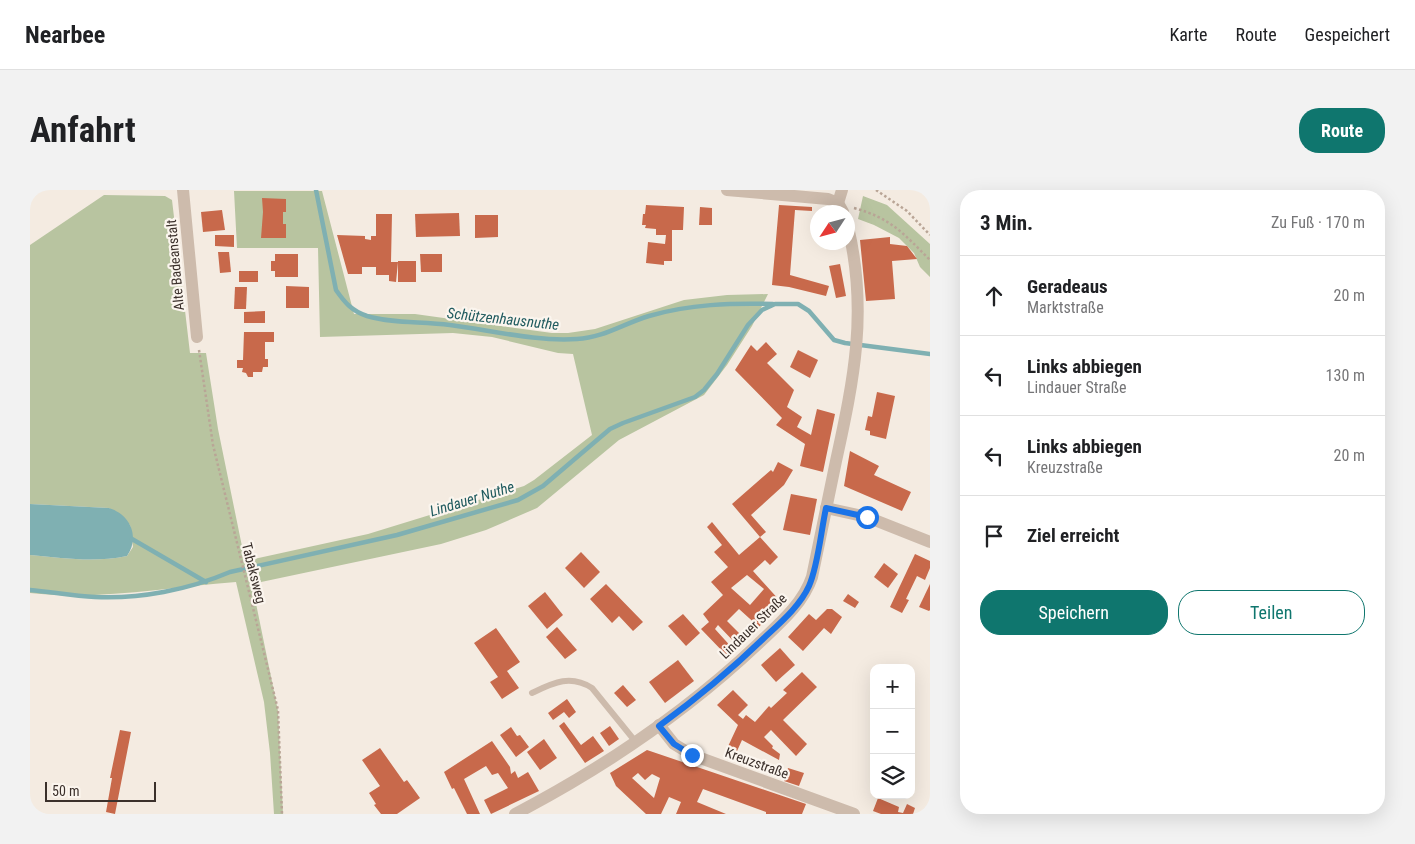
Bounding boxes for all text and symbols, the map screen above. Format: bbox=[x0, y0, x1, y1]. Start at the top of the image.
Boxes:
text: Nearbee bbox=[25, 21, 105, 49]
text: Karte bbox=[1169, 24, 1208, 45]
text: Route bbox=[1236, 24, 1277, 45]
text: Gespeichert bbox=[1305, 24, 1390, 45]
button: Route bbox=[1299, 108, 1385, 153]
text: Anfahrt bbox=[30, 110, 136, 151]
north arrow bbox=[810, 205, 855, 250]
text: 3 Min. bbox=[980, 211, 1033, 235]
text: Zu Fuß · 170 m bbox=[1271, 213, 1365, 232]
street label: Alte Badeanstalt bbox=[163, 219, 187, 311]
text: Geradeaus bbox=[1027, 275, 1108, 298]
icon: ahead bbox=[980, 282, 1008, 310]
text: 20 m bbox=[1333, 286, 1365, 305]
text: Marktstraße bbox=[1027, 298, 1104, 317]
water label: Schützenhausnuthe bbox=[446, 304, 560, 334]
text: Links abbiegen bbox=[1027, 355, 1142, 378]
icon: left bbox=[980, 362, 1008, 390]
text: 130 m bbox=[1326, 366, 1365, 385]
text: Lindauer Straße bbox=[1027, 378, 1127, 397]
text: Links abbiegen bbox=[1027, 435, 1142, 458]
icon: left bbox=[980, 442, 1008, 470]
text: 20 m bbox=[1333, 446, 1365, 465]
text: Kreuzstraße bbox=[1027, 458, 1103, 477]
water label: Lindauer Nuthe bbox=[428, 478, 517, 520]
route start bbox=[856, 506, 879, 529]
icon: arrive bbox=[980, 522, 1008, 550]
text: Ziel erreicht bbox=[1027, 524, 1119, 547]
street label: Tabaksweg bbox=[239, 541, 269, 605]
street label: Lindauer Straße bbox=[716, 590, 790, 662]
button: Speichern bbox=[980, 590, 1168, 635]
button: Teilen bbox=[1178, 590, 1365, 635]
map controls bbox=[870, 664, 915, 799]
button: + bbox=[870, 664, 915, 709]
button: − bbox=[870, 709, 915, 754]
route end bbox=[681, 744, 704, 767]
street label: Kreuzstraße bbox=[723, 744, 791, 782]
button: layers bbox=[870, 754, 915, 799]
scale bar bbox=[45, 779, 156, 802]
text: 50 m bbox=[52, 783, 80, 799]

